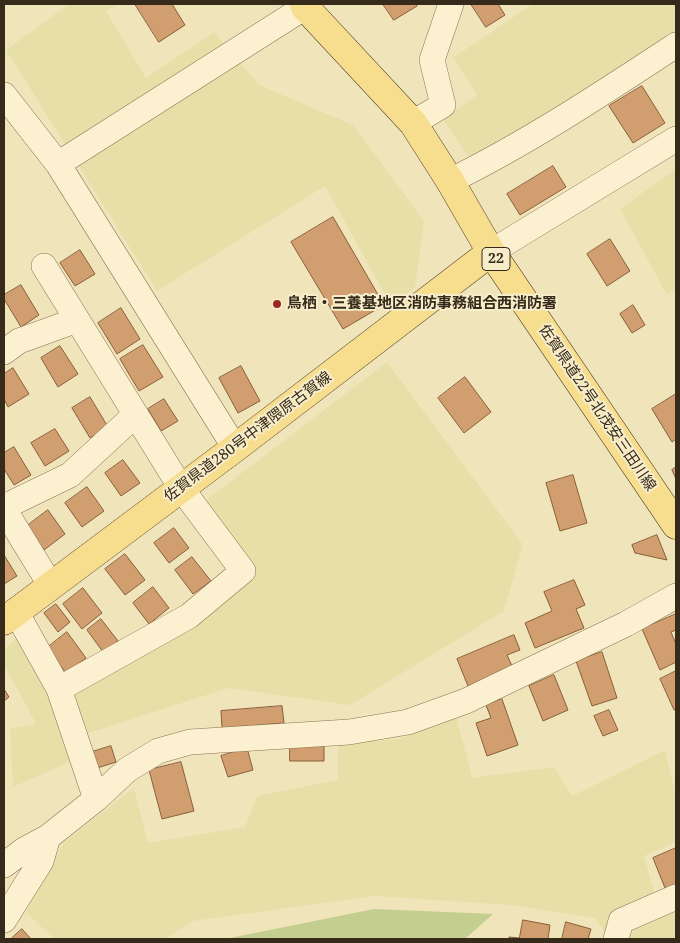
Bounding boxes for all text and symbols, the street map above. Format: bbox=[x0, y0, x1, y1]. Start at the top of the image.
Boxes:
road number: 22 bbox=[482, 248, 510, 270]
place label: 鳥栖・三養基地区消防事務組合西消防署 bbox=[287, 295, 557, 313]
marker: 鳥栖・三養基地区消防事務組合西消防署 bbox=[271, 298, 283, 310]
street label: 佐賀県道22号北茂安三田川線 bbox=[535, 321, 659, 495]
street label: 佐賀県道280号中津隈原古賀線 bbox=[161, 368, 335, 506]

